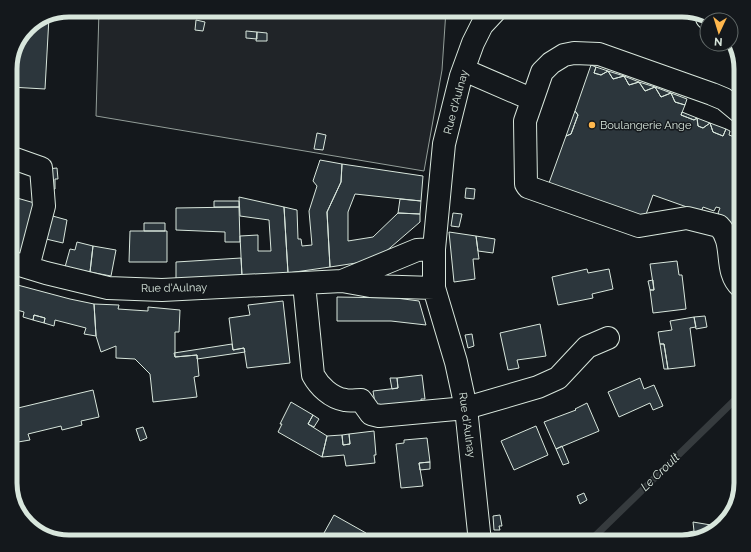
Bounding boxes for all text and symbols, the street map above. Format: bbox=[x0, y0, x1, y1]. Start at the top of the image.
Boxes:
north arrow bbox=[699, 12, 739, 52]
text: N bbox=[714, 35, 723, 48]
street label: Rue d'Aulnay bbox=[441, 68, 471, 136]
place label: Boulangerie Ange bbox=[600, 119, 692, 132]
marker: Boulangerie Ange bbox=[587, 120, 597, 130]
street label: Rue d'Aulnay bbox=[141, 281, 207, 295]
street label: Rue d'Aulnay bbox=[456, 391, 478, 459]
water label: Le Croult bbox=[638, 450, 682, 494]

